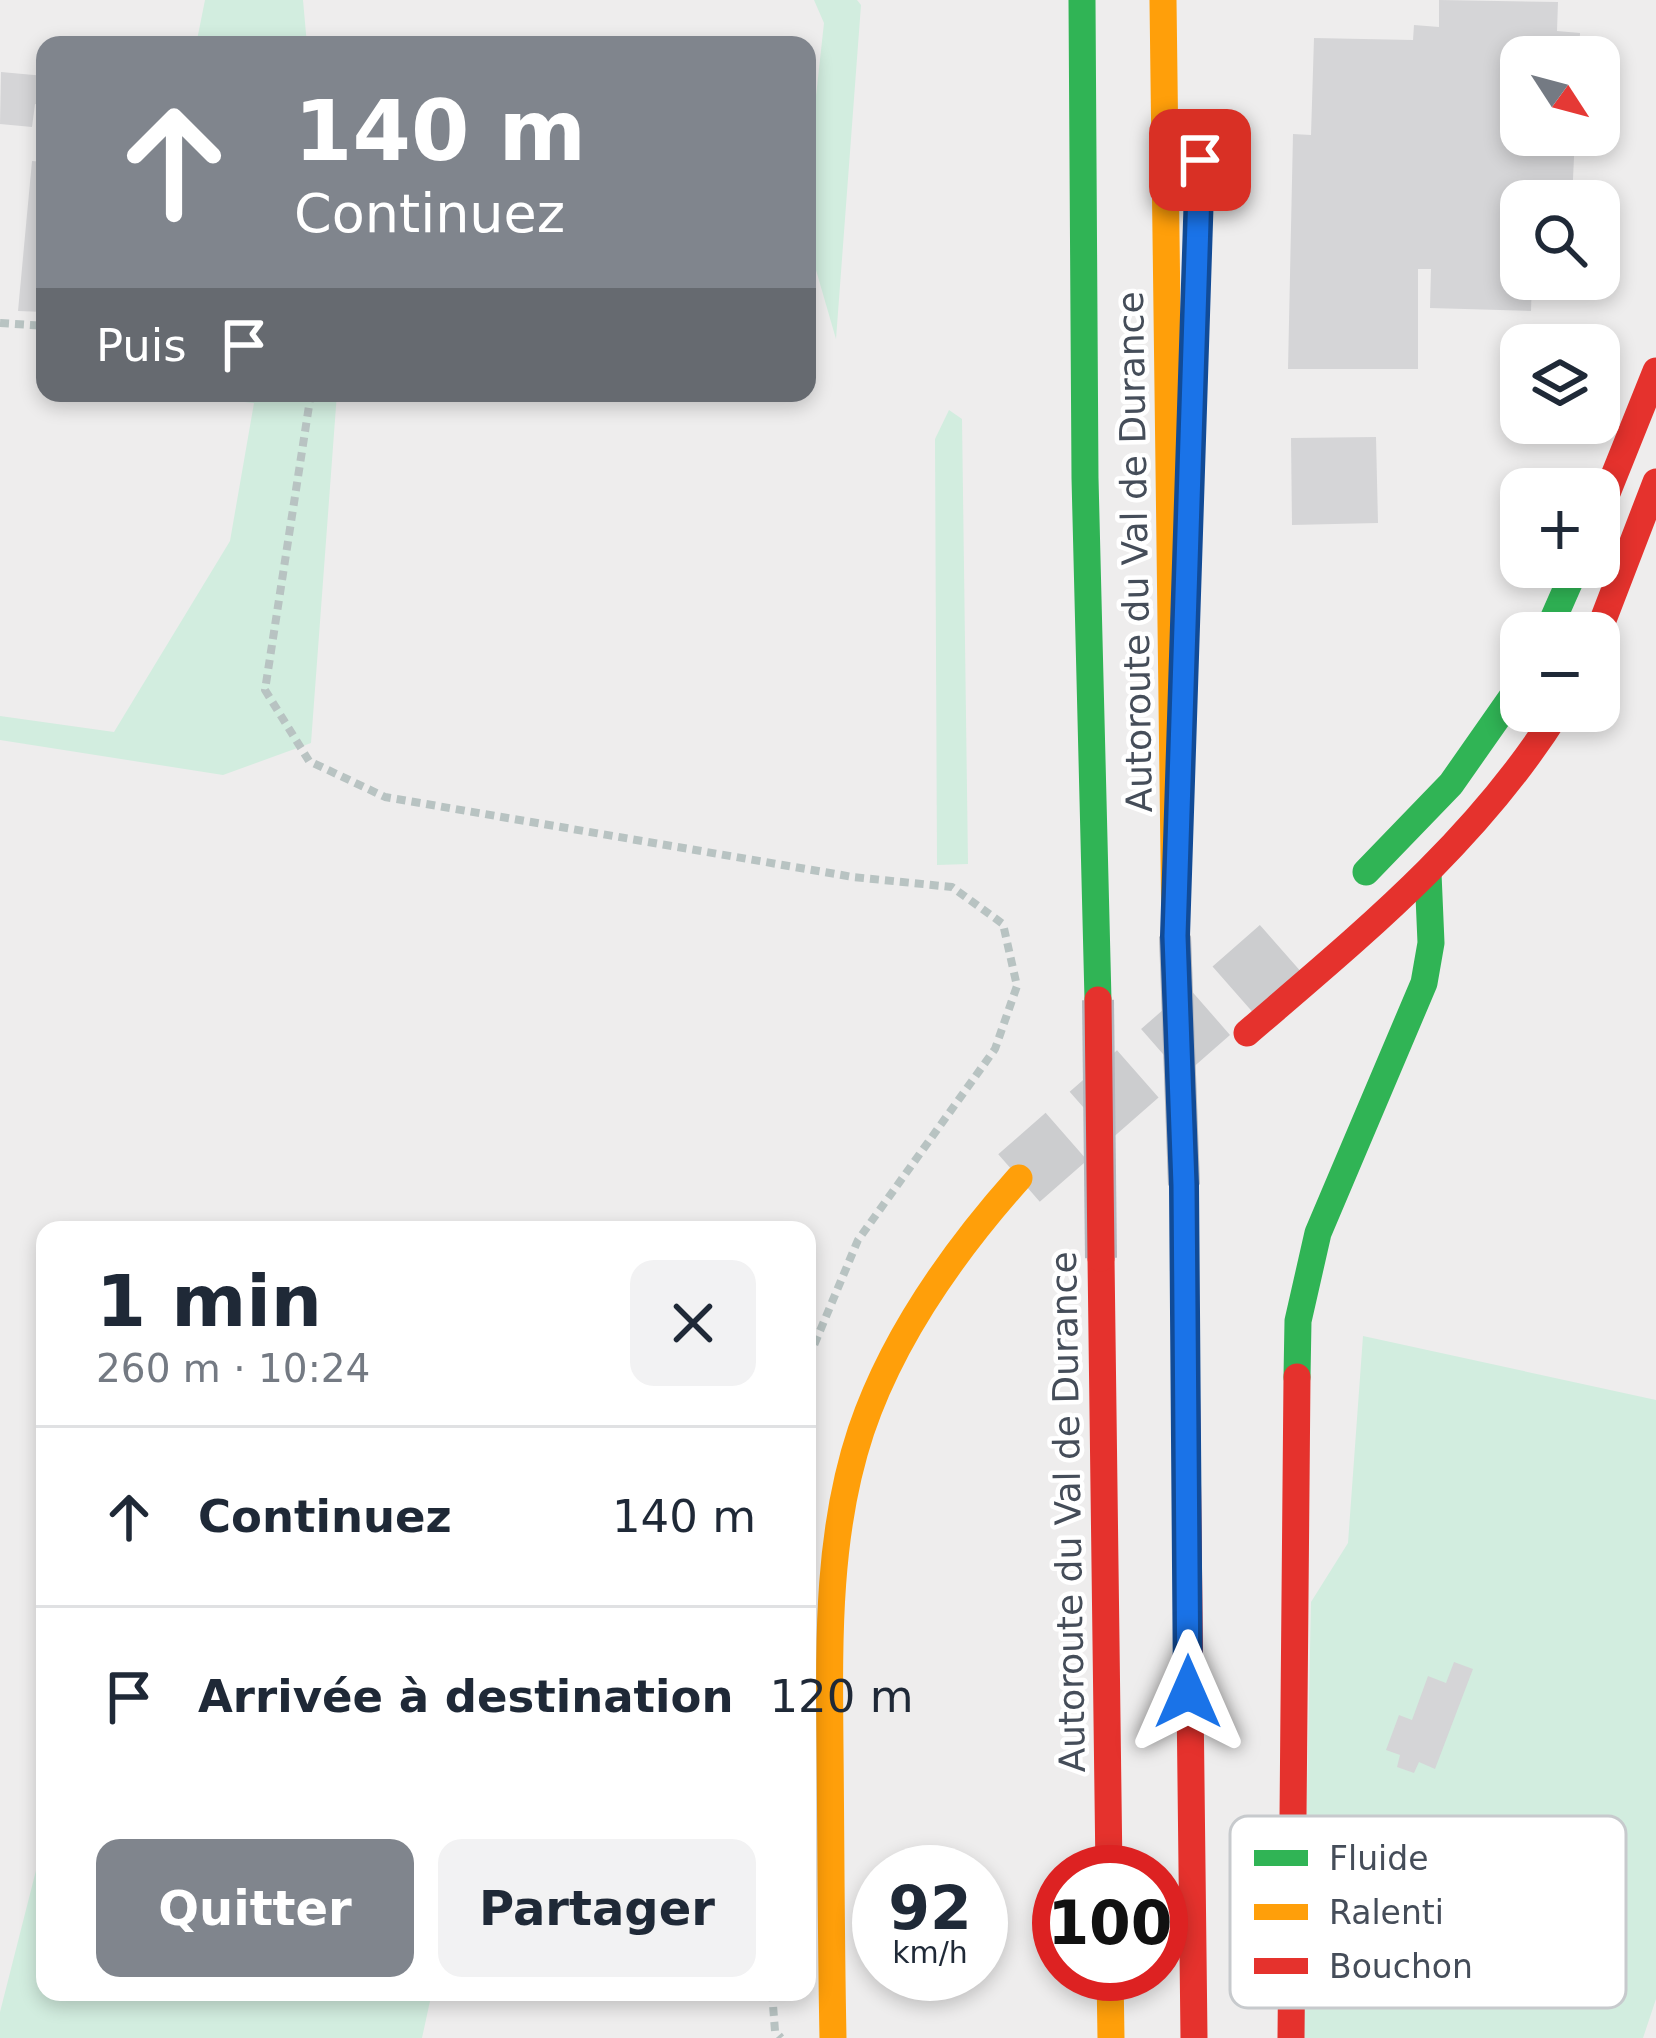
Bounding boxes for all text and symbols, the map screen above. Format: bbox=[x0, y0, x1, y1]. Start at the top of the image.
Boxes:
north arrow bbox=[1500, 36, 1620, 156]
map controls bbox=[1500, 36, 1620, 732]
text: 140 m bbox=[294, 82, 586, 180]
icon: ahead bbox=[96, 84, 252, 240]
pin bbox=[1149, 109, 1251, 211]
icon: arrive bbox=[1167, 127, 1233, 193]
button: search bbox=[1500, 180, 1620, 300]
text: Continuez bbox=[294, 182, 565, 245]
street label: Autoroute du Val de Durance bbox=[1110, 291, 1160, 813]
icon: arrive bbox=[211, 312, 277, 378]
text: Puis bbox=[96, 319, 187, 372]
button: layers bbox=[1500, 324, 1620, 444]
button: + bbox=[1500, 468, 1620, 588]
button: − bbox=[1500, 612, 1620, 732]
street label: Autoroute du Val de Durance bbox=[1043, 1251, 1093, 1773]
text: 1 min bbox=[96, 1259, 322, 1343]
button: close bbox=[630, 1260, 756, 1386]
text: 260 m · 10:24 bbox=[96, 1346, 370, 1391]
icon: ahead bbox=[96, 1484, 162, 1550]
text: Continuez bbox=[198, 1490, 452, 1543]
text: 140 m bbox=[612, 1490, 756, 1543]
position arrow bbox=[1125, 1629, 1251, 1755]
icon: arrive bbox=[96, 1664, 162, 1730]
text: Arrivée à destination bbox=[198, 1670, 733, 1723]
text: 120 m bbox=[769, 1670, 913, 1723]
legend bbox=[1230, 1816, 1626, 2008]
button: Quitter bbox=[96, 1839, 414, 1977]
button: Partager bbox=[438, 1839, 756, 1977]
text: Fluide bbox=[1329, 1839, 1428, 1878]
speed limit sign: 100 bbox=[1032, 1845, 1188, 2001]
text: 92 bbox=[888, 1873, 972, 1943]
text: Ralenti bbox=[1329, 1893, 1444, 1932]
text: km/h bbox=[892, 1935, 968, 1970]
text: Bouchon bbox=[1329, 1947, 1473, 1986]

